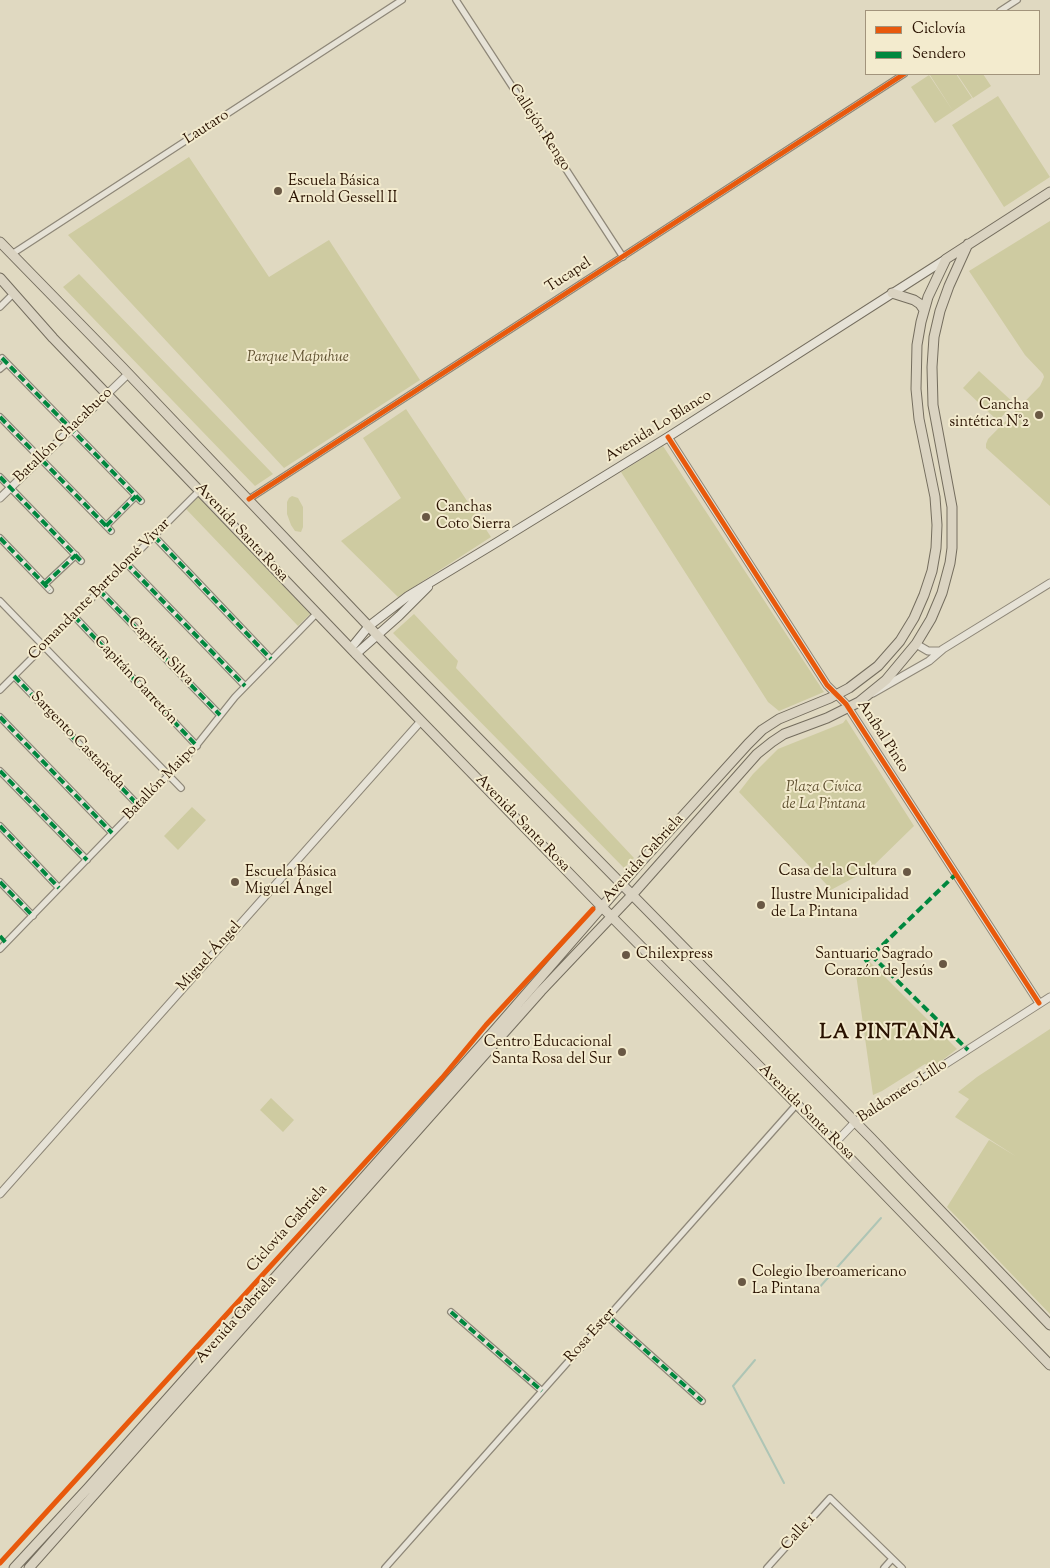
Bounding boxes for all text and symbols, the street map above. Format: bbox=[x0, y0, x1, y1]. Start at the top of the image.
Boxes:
legend bbox=[865, 10, 1040, 75]
text: Ciclovía bbox=[912, 19, 966, 40]
text: Sendero bbox=[912, 44, 966, 65]
street label: Callejón Rengo bbox=[504, 81, 574, 175]
street label: Lautaro bbox=[181, 107, 233, 149]
place label: Escuela Básica Arnold Gessell II bbox=[288, 173, 397, 208]
marker: Escuela Básica Arnold Gessell II bbox=[272, 185, 284, 197]
street label: Tucapel bbox=[543, 255, 595, 297]
park label: Parque Mapuhue bbox=[247, 349, 349, 367]
street label: Batallón Chacabuco bbox=[11, 384, 117, 488]
street label: Avenida Lo Blanco bbox=[602, 387, 716, 467]
place label: Cancha sintética N°2 bbox=[949, 397, 1029, 432]
marker: Cancha sintética N°2 bbox=[1033, 409, 1045, 421]
street label: Avenida Santa Rosa bbox=[191, 480, 291, 586]
place label: Canchas Coto Sierra bbox=[436, 499, 511, 534]
marker: Canchas Coto Sierra bbox=[420, 511, 432, 523]
street label: Comandante Bartolomé Vivar bbox=[26, 516, 174, 664]
street label: Capitán Silva bbox=[123, 614, 197, 690]
street label: Capitán Garretón bbox=[89, 633, 181, 729]
street label: Sargento Castañeda bbox=[26, 689, 128, 793]
street label: Aníbal Pinto bbox=[852, 698, 912, 776]
street label: Batallón Maipo bbox=[120, 741, 202, 825]
street label: Avenida Santa Rosa bbox=[471, 772, 573, 876]
park label: Plaza Cívica de La Pintana bbox=[782, 779, 866, 814]
street label: Avenida Gabriela bbox=[600, 811, 688, 907]
place label: Casa de la Cultura bbox=[779, 863, 897, 881]
place label: Escuela Básica Miguel Ángel bbox=[245, 864, 337, 899]
marker: Casa de la Cultura bbox=[901, 866, 913, 878]
marker: Escuela Básica Miguel Ángel bbox=[229, 876, 241, 888]
place label: Ilustre Municipalidad de La Pintana bbox=[771, 887, 909, 922]
marker: Ilustre Municipalidad de La Pintana bbox=[755, 899, 767, 911]
street label: Miguel Ángel bbox=[174, 918, 246, 996]
place label: Chilexpress bbox=[636, 946, 713, 964]
place label: Santuario Sagrado Corazón de Jesús bbox=[815, 946, 933, 981]
marker: Chilexpress bbox=[620, 949, 632, 961]
marker: Santuario Sagrado Corazón de Jesús bbox=[937, 958, 949, 970]
district label: LA PINTANA bbox=[818, 1023, 958, 1047]
place label: Centro Educacional Santa Rosa del Sur bbox=[484, 1034, 612, 1069]
marker: Centro Educacional Santa Rosa del Sur bbox=[616, 1046, 628, 1058]
street label: Baldomero Lillo bbox=[855, 1056, 951, 1128]
street label: Avenida Santa Rosa bbox=[754, 1061, 858, 1165]
street label: Ciclovía Gabriela bbox=[244, 1181, 332, 1277]
place label: Colegio Iberoamericano La Pintana bbox=[752, 1264, 907, 1299]
street label: Avenida Gabriela bbox=[193, 1272, 281, 1368]
marker: Colegio Iberoamericano La Pintana bbox=[736, 1276, 748, 1288]
street label: Rosa Ester bbox=[562, 1305, 620, 1367]
street label: Calle 1 bbox=[778, 1511, 820, 1555]

